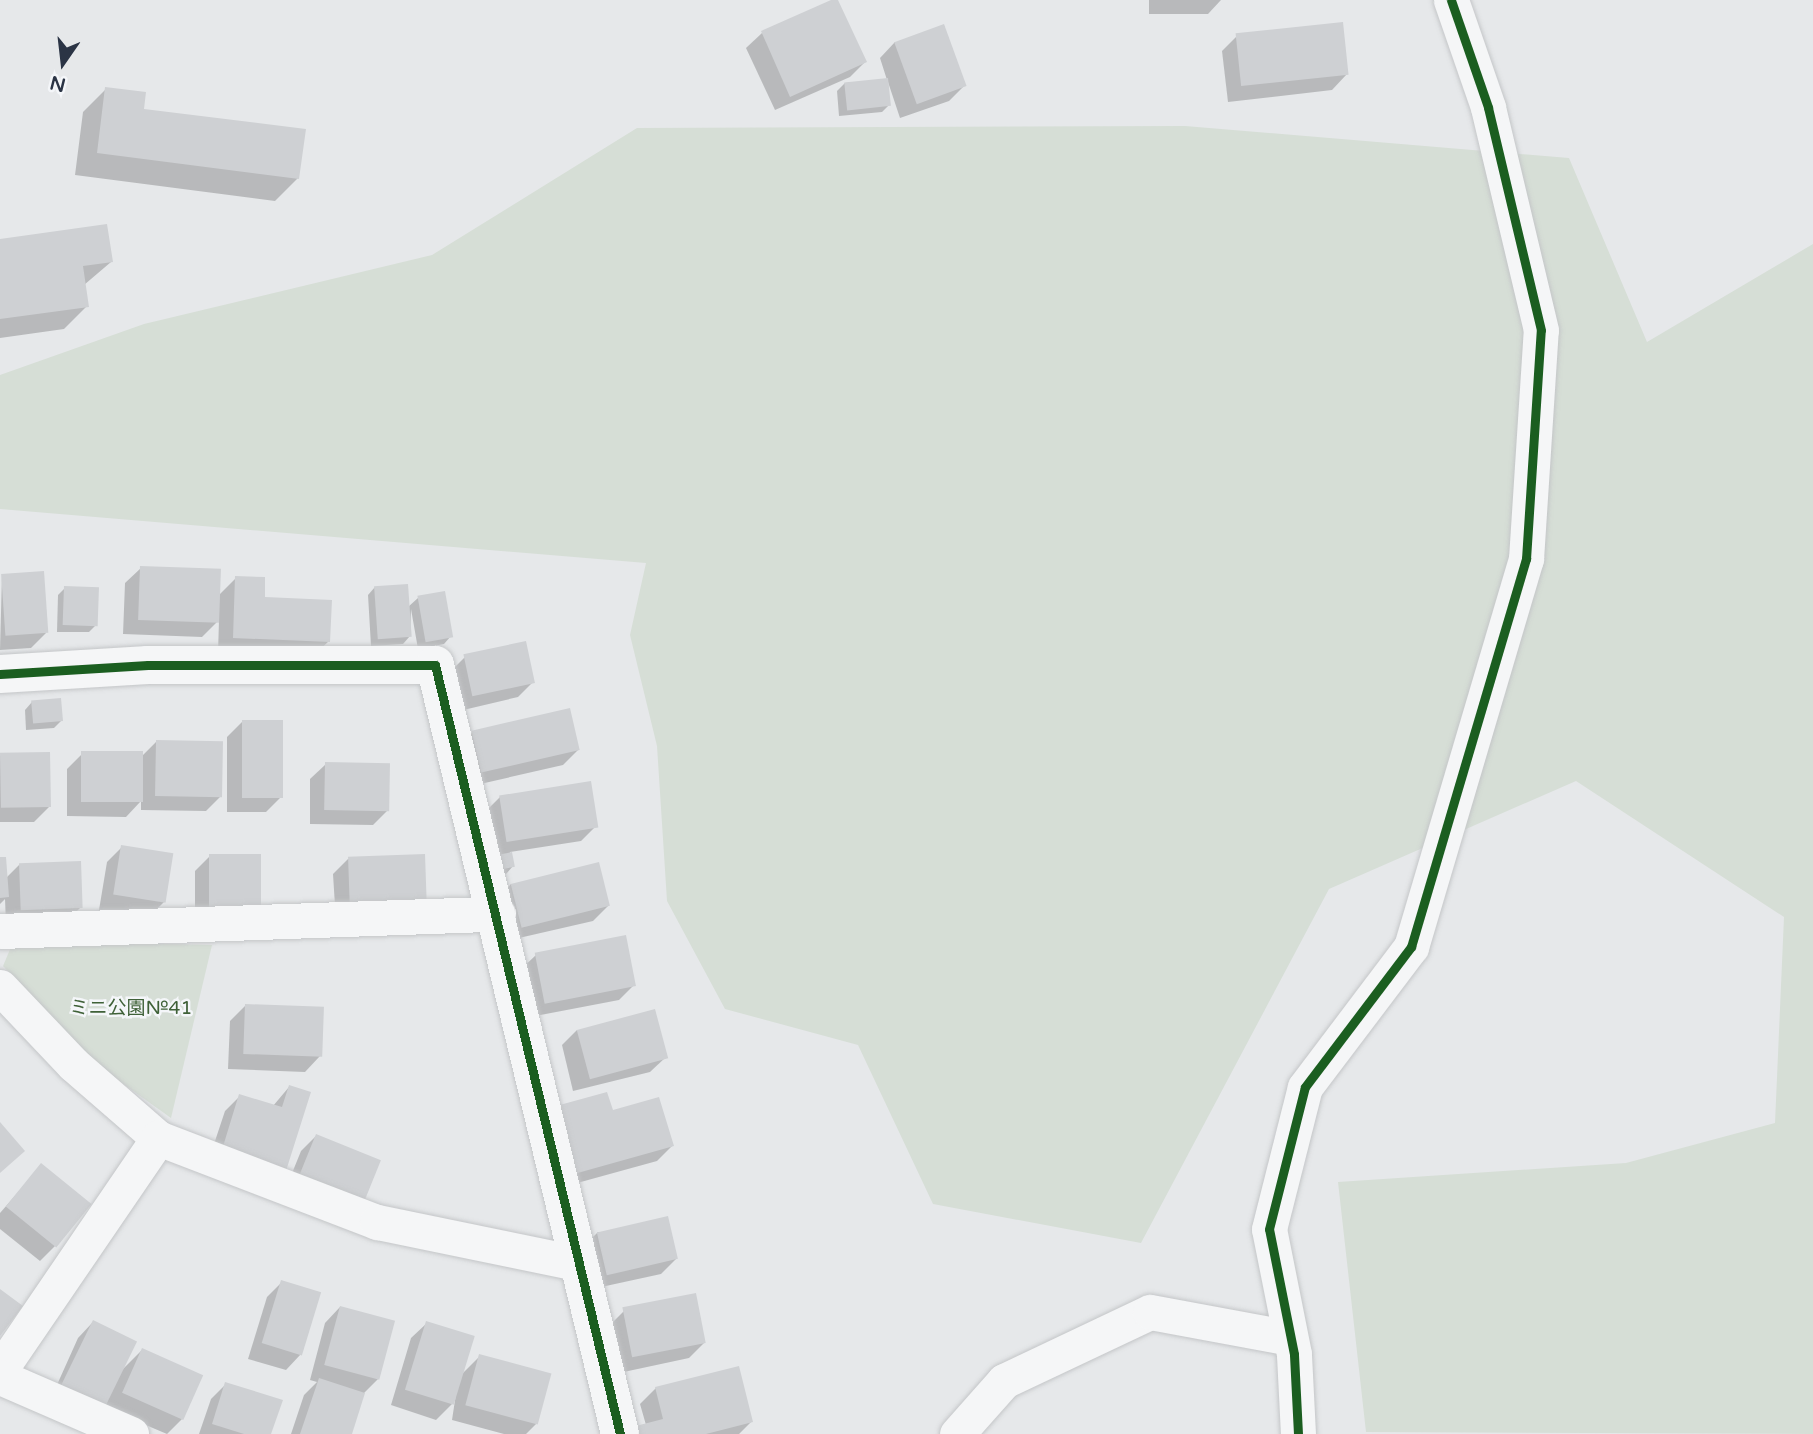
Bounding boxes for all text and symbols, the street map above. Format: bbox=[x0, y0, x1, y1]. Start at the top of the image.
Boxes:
north arrow bbox=[28, 28, 98, 98]
text: N bbox=[48, 71, 68, 96]
park label: ミニ公園№41 bbox=[70, 998, 192, 1020]

